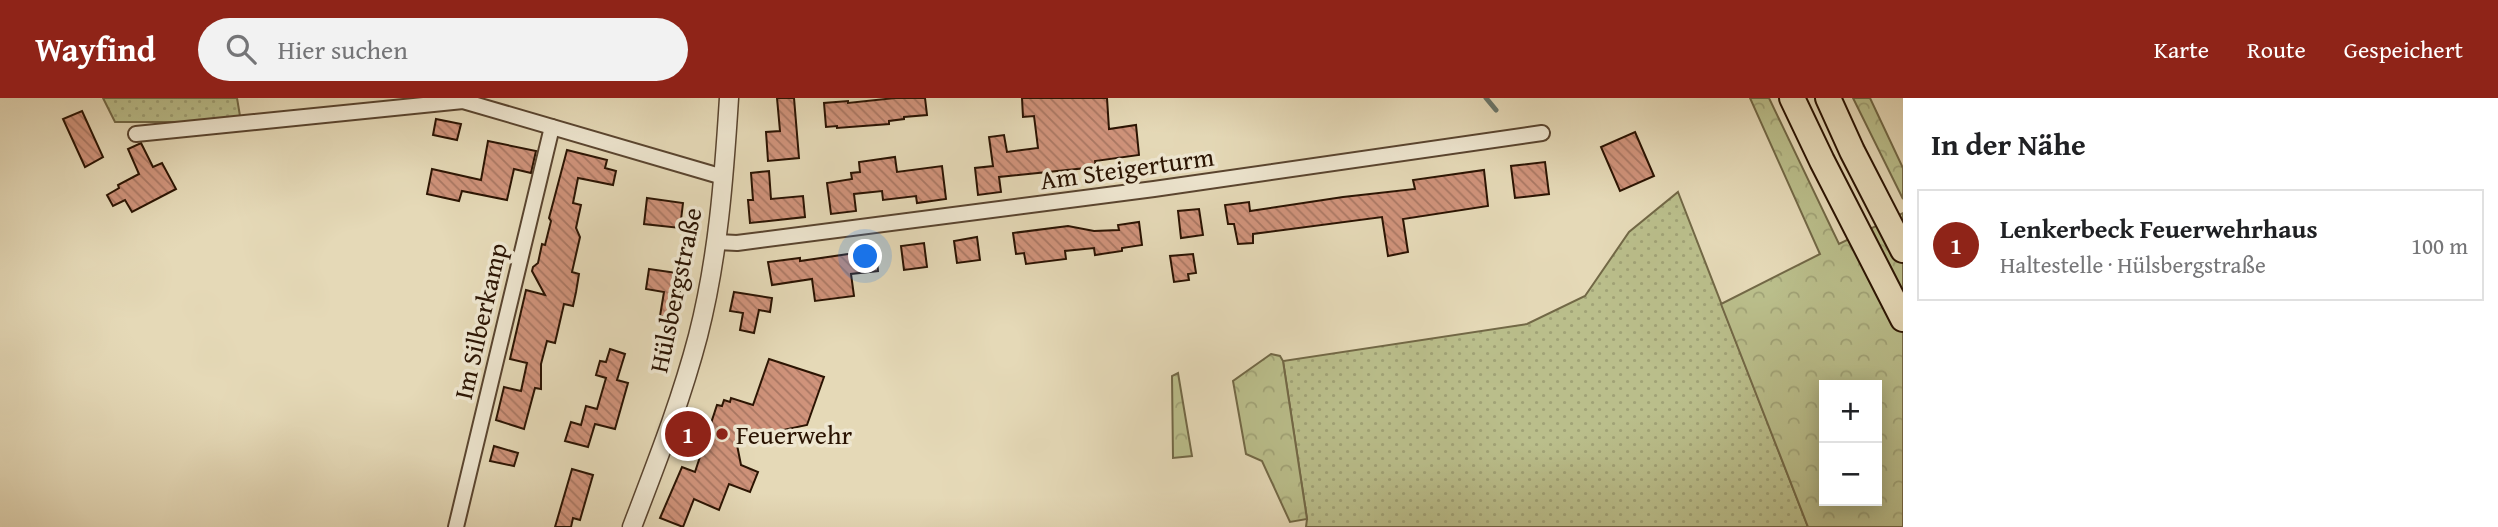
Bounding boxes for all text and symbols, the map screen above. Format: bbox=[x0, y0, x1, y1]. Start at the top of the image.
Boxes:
search box bbox=[198, 18, 688, 81]
text: Wayfind bbox=[35, 25, 156, 73]
icon: search bbox=[222, 30, 260, 68]
text: Hier suchen bbox=[278, 30, 408, 69]
text: Karte bbox=[2154, 32, 2209, 67]
text: Route bbox=[2247, 32, 2306, 67]
text: Gespeichert bbox=[2344, 32, 2463, 67]
text: In der Nähe bbox=[1931, 122, 2086, 166]
street label: Am Steigerturm bbox=[1038, 137, 1216, 199]
street label: Hülsbergstraße bbox=[638, 204, 712, 376]
text: Lenkerbeck Feuerwehrhaus bbox=[2000, 209, 2318, 248]
text: 1 bbox=[1950, 229, 1962, 262]
text: 100 m bbox=[2411, 229, 2468, 262]
street label: Im Silberkamp bbox=[443, 239, 517, 403]
your location bbox=[848, 239, 882, 273]
text: Haltestelle · Hülsbergstraße bbox=[2000, 248, 2266, 281]
map controls bbox=[1819, 380, 1882, 506]
button: + bbox=[1819, 380, 1882, 443]
pin: 1 bbox=[665, 408, 711, 460]
place label: Feuerwehr bbox=[736, 415, 853, 454]
marker: Feuerwehr bbox=[714, 426, 730, 442]
button: − bbox=[1819, 443, 1882, 506]

